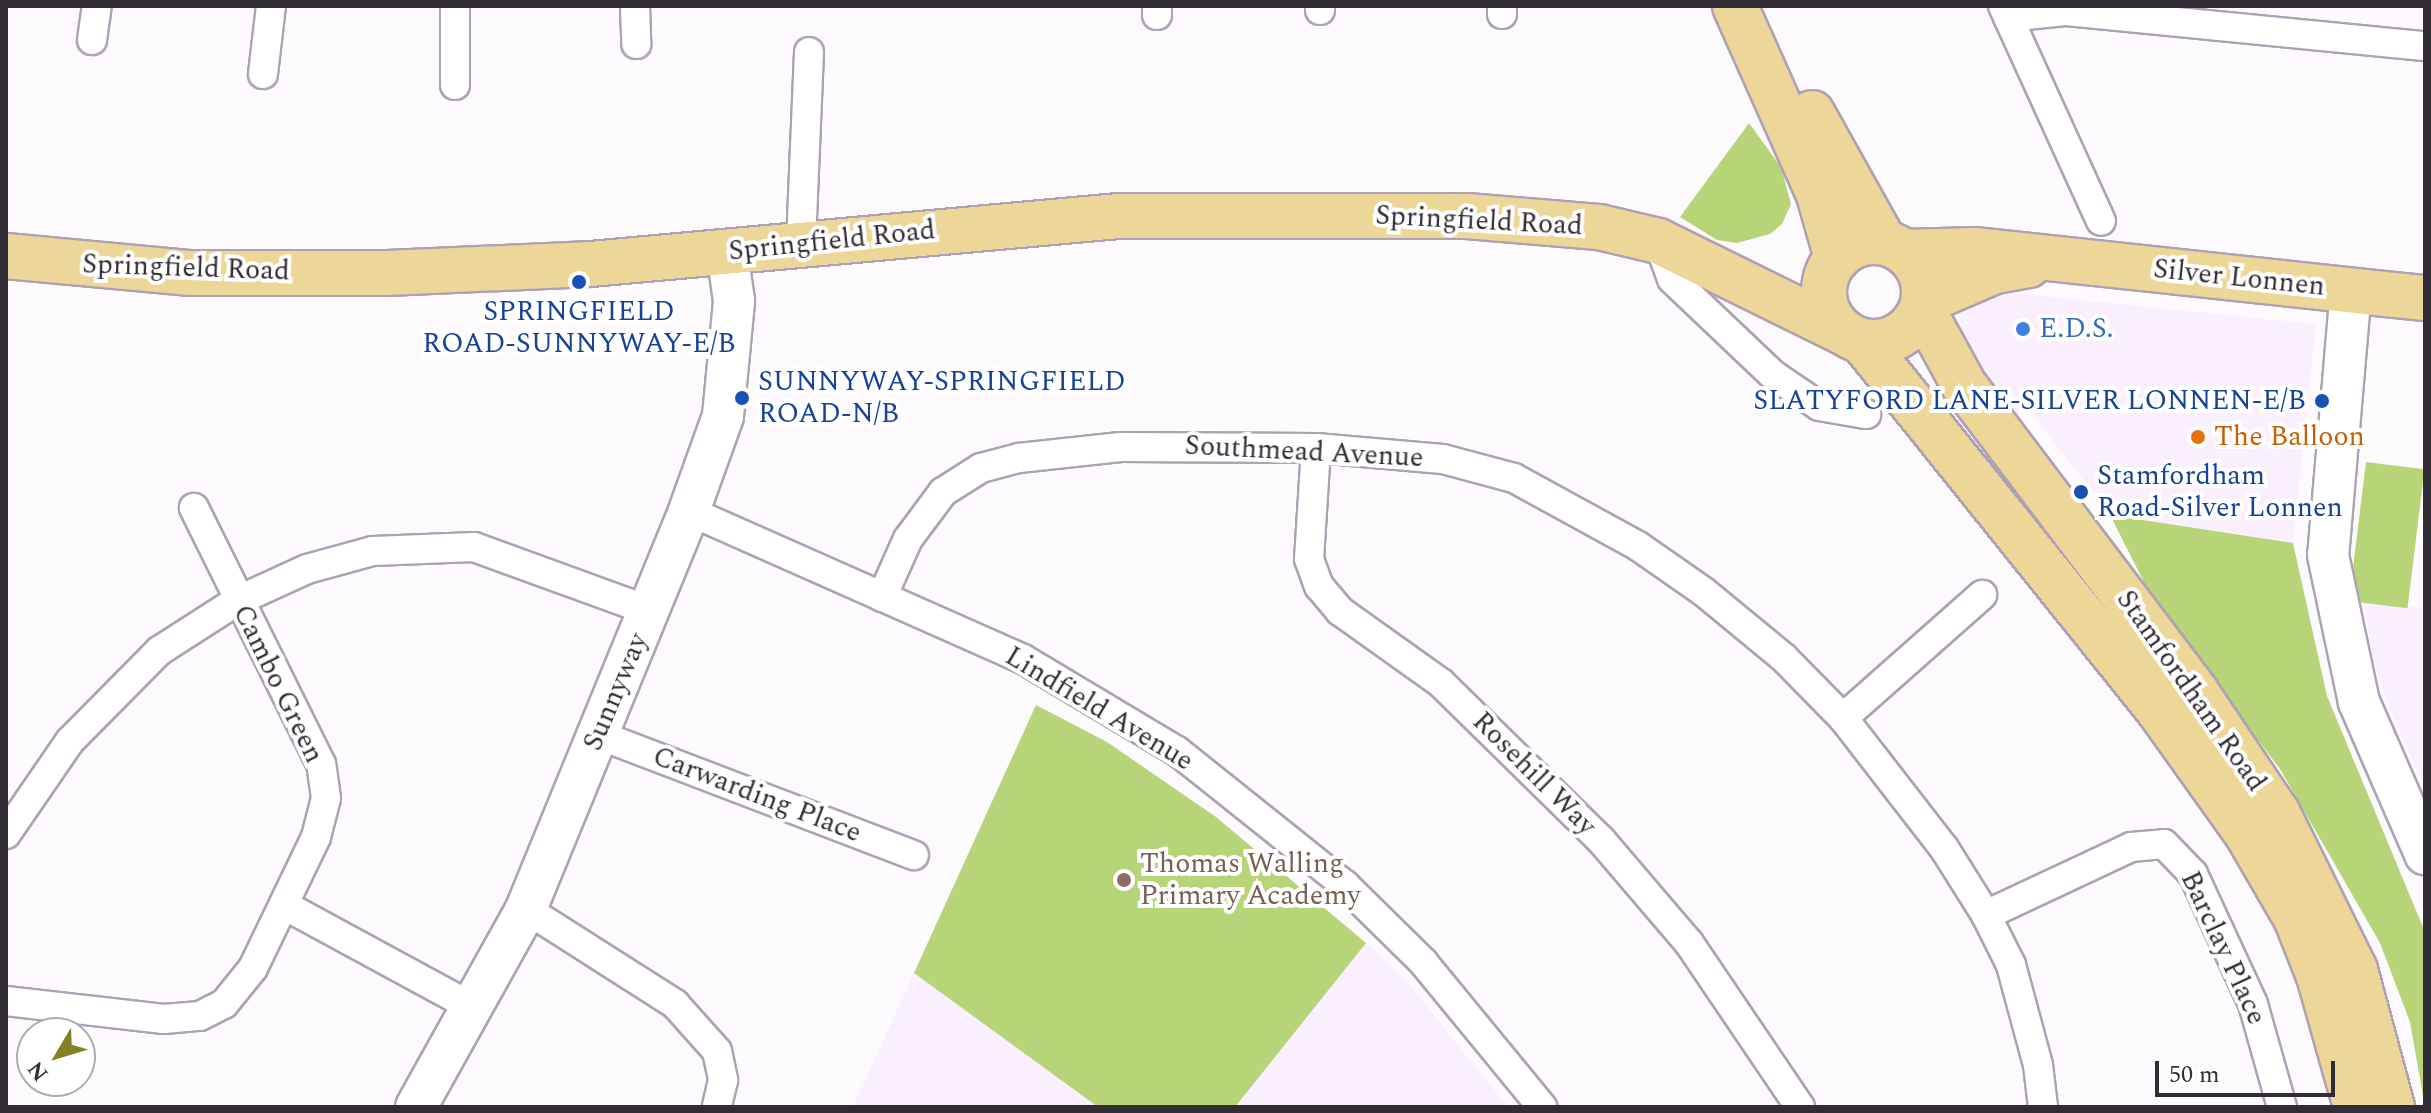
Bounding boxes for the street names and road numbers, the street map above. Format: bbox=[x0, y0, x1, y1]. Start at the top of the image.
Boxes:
street label: Springfield Road bbox=[1374, 199, 1584, 243]
street label: Springfield Road bbox=[727, 213, 937, 269]
street label: Springfield Road bbox=[82, 248, 290, 288]
street label: Silver Lonnen bbox=[2152, 252, 2326, 304]
street label: Southmead Avenue bbox=[1184, 429, 1424, 475]
street label: Stamfordham Road bbox=[2109, 584, 2273, 798]
street label: Cambo Green bbox=[225, 599, 331, 769]
street label: Sunnyway bbox=[576, 628, 656, 756]
street label: Lindfield Avenue bbox=[999, 640, 1199, 778]
street label: Rosehill Way bbox=[1465, 705, 1603, 843]
street label: Carwarding Place bbox=[648, 740, 866, 850]
street label: Barclay Place bbox=[2173, 866, 2273, 1030]

